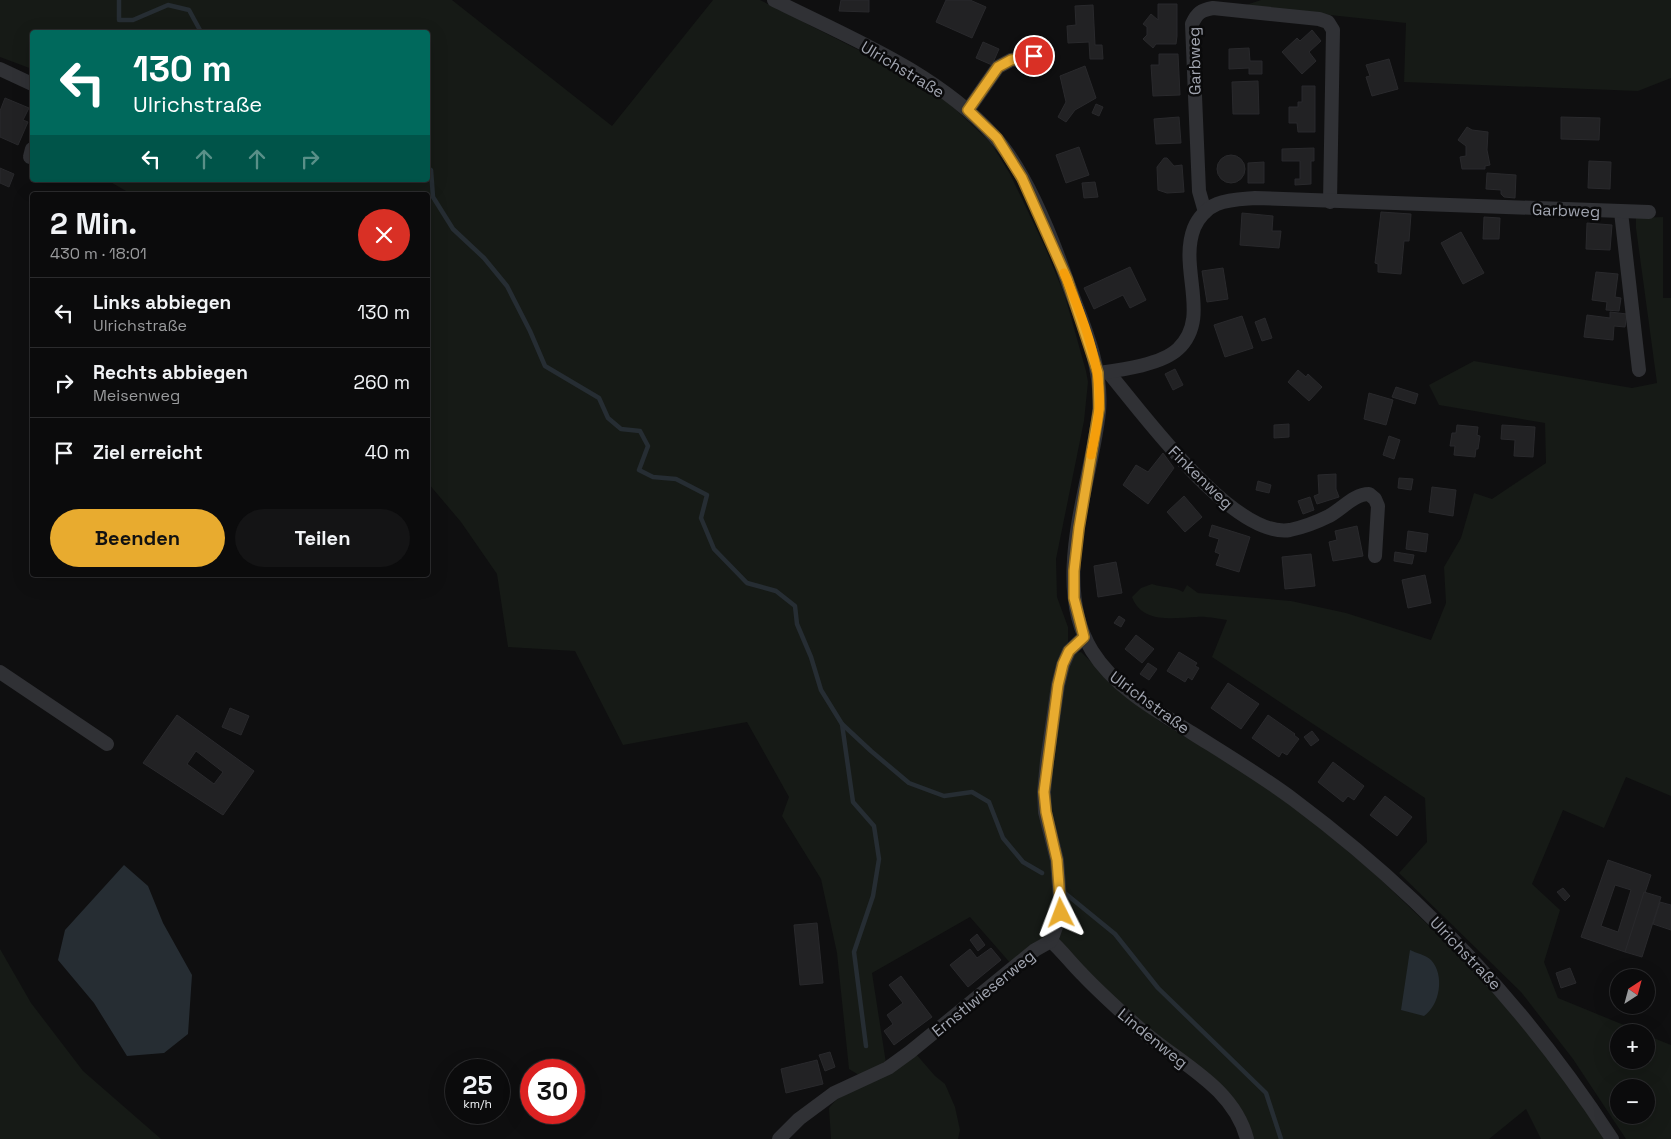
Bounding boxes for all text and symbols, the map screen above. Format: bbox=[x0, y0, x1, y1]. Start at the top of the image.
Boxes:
street label: Garbweg bbox=[1183, 27, 1206, 95]
pin bbox=[1013, 35, 1055, 77]
street label: Ulrichstraße bbox=[857, 36, 948, 103]
icon: arrive bbox=[1020, 42, 1048, 70]
text: 130 m bbox=[133, 47, 232, 91]
icon: left bbox=[50, 50, 115, 115]
text: Ulrichstraße bbox=[133, 90, 262, 118]
icon: left bbox=[137, 145, 165, 173]
icon: ahead bbox=[190, 145, 218, 173]
icon: ahead bbox=[243, 145, 271, 173]
icon: right bbox=[296, 145, 324, 173]
street label: Garbweg bbox=[1531, 199, 1601, 222]
text: 2 Min. bbox=[50, 204, 137, 243]
button: close bbox=[358, 209, 410, 261]
text: 430 m · 18:01 bbox=[50, 243, 147, 264]
text: Links abbiegen bbox=[93, 290, 231, 315]
icon: left bbox=[50, 299, 78, 327]
text: 130 m bbox=[357, 300, 410, 325]
text: Ulrichstraße bbox=[93, 315, 187, 336]
text: Rechts abbiegen bbox=[93, 360, 248, 385]
icon: right bbox=[50, 369, 78, 397]
text: 260 m bbox=[354, 370, 410, 395]
text: Meisenweg bbox=[93, 385, 180, 406]
icon: arrive bbox=[50, 439, 78, 467]
text: Ziel erreicht bbox=[93, 440, 203, 465]
text: 40 m bbox=[365, 440, 410, 465]
street label: Finkenweg bbox=[1164, 441, 1238, 513]
button: Beenden bbox=[50, 509, 225, 567]
button: Teilen bbox=[235, 509, 410, 567]
street label: Ulrichstraße bbox=[1106, 666, 1194, 739]
position arrow bbox=[1034, 886, 1086, 938]
street label: Ulrichstraße bbox=[1425, 912, 1506, 994]
street label: Ernstlwieserweg bbox=[927, 945, 1039, 1041]
north arrow bbox=[1610, 969, 1655, 1014]
map controls bbox=[1610, 969, 1655, 1124]
street label: Lindenweg bbox=[1113, 1004, 1192, 1073]
button: + bbox=[1610, 1024, 1655, 1069]
speed limit sign: 30 bbox=[520, 1059, 585, 1124]
text: 25 bbox=[463, 1069, 492, 1101]
button: − bbox=[1610, 1079, 1655, 1124]
text: km/h bbox=[463, 1096, 492, 1112]

